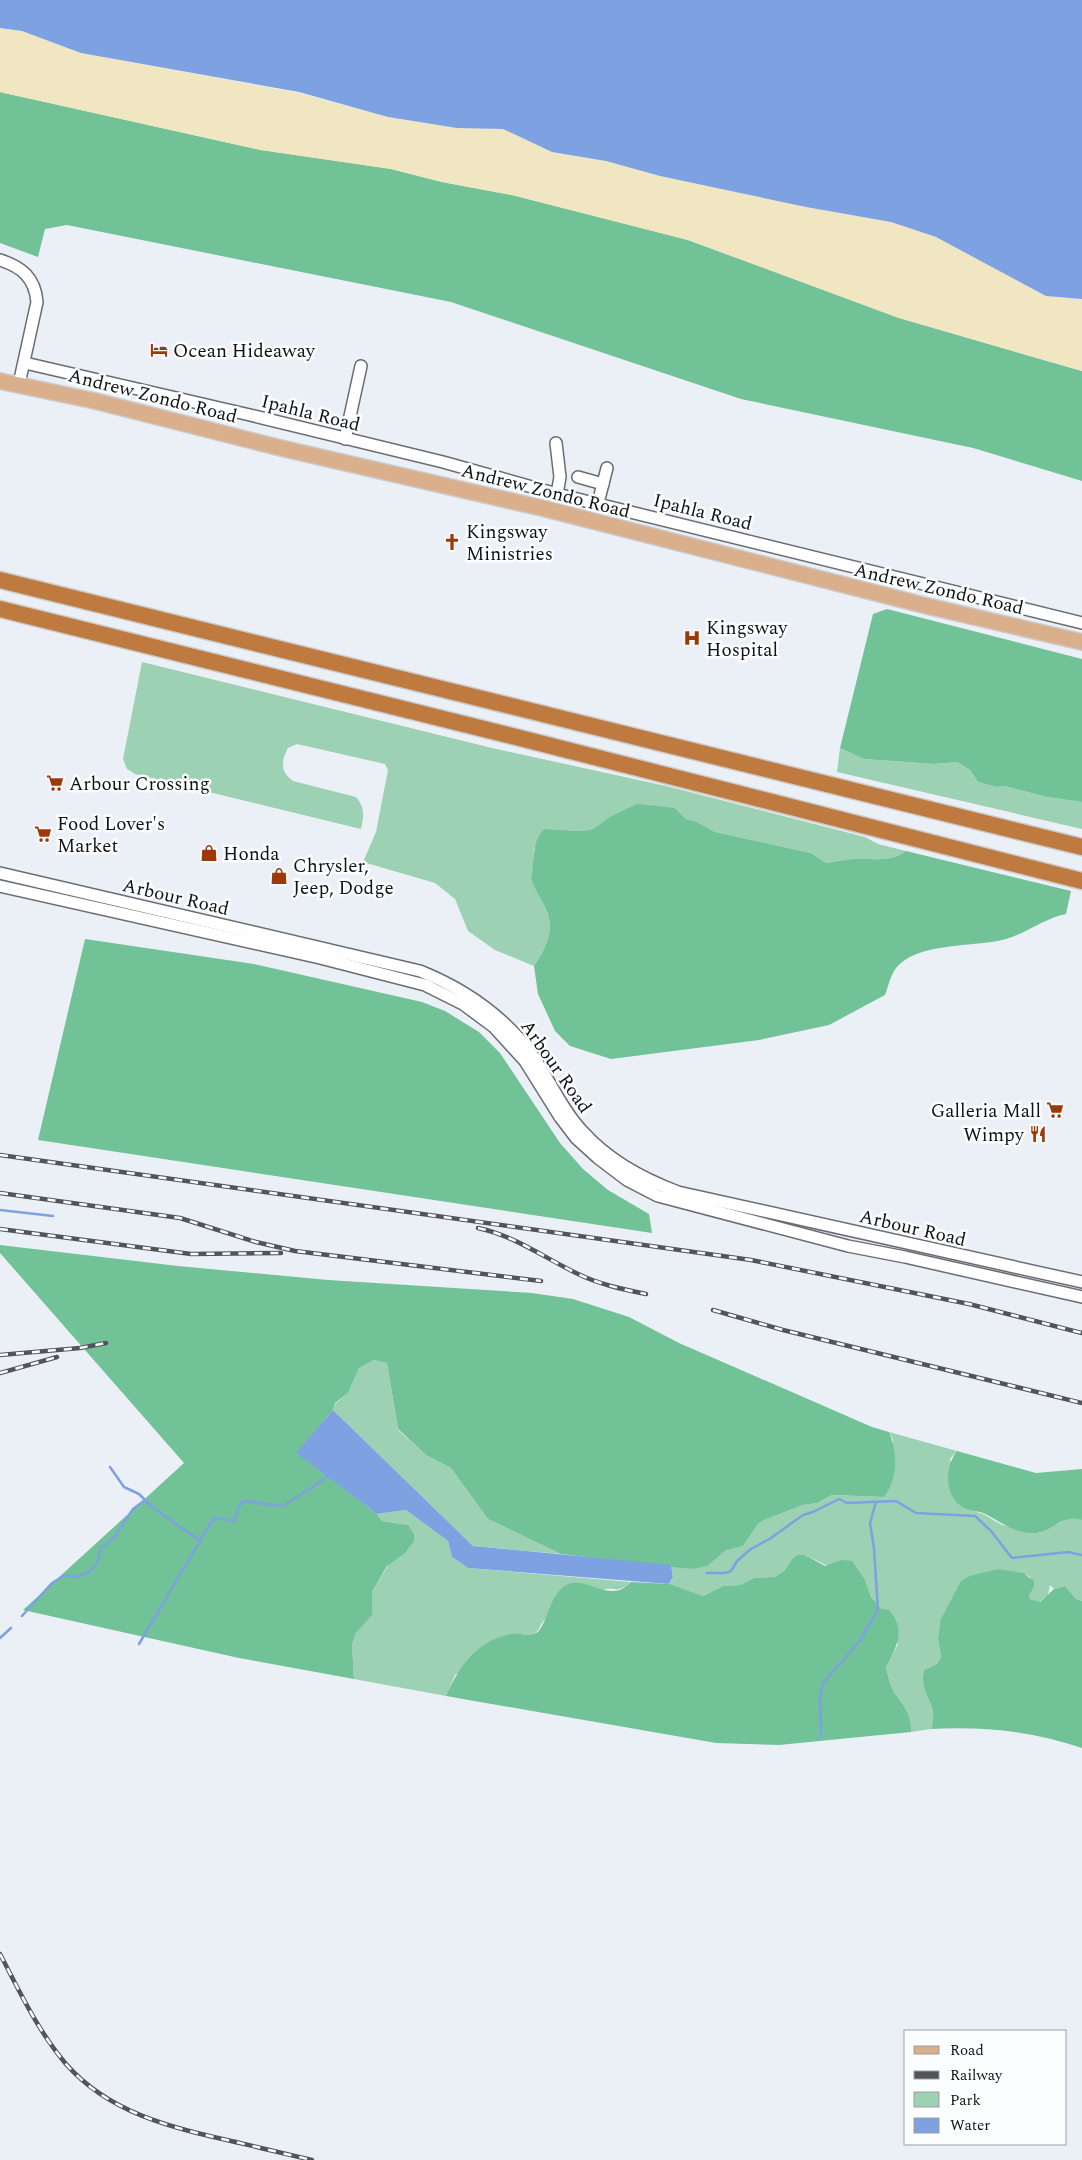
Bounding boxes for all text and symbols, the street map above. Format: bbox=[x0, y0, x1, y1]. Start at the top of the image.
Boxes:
place label: Ocean Hideaway bbox=[173, 337, 316, 366]
hotel icon: Ocean Hideaway bbox=[149, 340, 169, 360]
street label: Andrew Zondo Road bbox=[65, 361, 240, 432]
street label: Ipahla Road bbox=[258, 387, 363, 440]
street label: Andrew Zondo Road bbox=[458, 456, 633, 527]
street label: Ipahla Road bbox=[650, 486, 755, 539]
place label: Kingsway Ministries bbox=[466, 518, 553, 569]
church icon: Kingsway Ministries bbox=[442, 532, 462, 552]
street label: Andrew Zondo Road bbox=[851, 556, 1026, 623]
place label: Kingsway Hospital bbox=[706, 614, 788, 665]
hospital icon: Kingsway Hospital bbox=[682, 628, 702, 648]
place label: Arbour Crossing bbox=[69, 770, 210, 799]
supermarket icon: Arbour Crossing bbox=[45, 773, 65, 793]
place label: Food Lover's Market bbox=[57, 810, 165, 861]
supermarket icon: Food Lover's Market bbox=[33, 824, 53, 844]
place label: Honda bbox=[223, 840, 280, 869]
shop icon: Honda bbox=[199, 843, 219, 863]
place label: Chrysler, Jeep, Dodge bbox=[293, 852, 394, 903]
shop icon: Chrysler, Jeep, Dodge bbox=[269, 866, 289, 886]
street label: Arbour Road bbox=[120, 871, 232, 924]
street label: Arbour Road bbox=[513, 1014, 599, 1120]
place label: Galleria Mall bbox=[931, 1097, 1041, 1126]
supermarket icon: Galleria Mall bbox=[1045, 1100, 1065, 1120]
place label: Wimpy bbox=[963, 1121, 1025, 1150]
restaurant icon: Wimpy bbox=[1028, 1124, 1048, 1144]
street label: Arbour Road bbox=[857, 1202, 969, 1255]
legend bbox=[904, 2030, 1067, 2145]
text: Road bbox=[950, 2039, 984, 2062]
text: Railway bbox=[950, 2064, 1003, 2087]
text: Park bbox=[950, 2089, 981, 2112]
text: Water bbox=[950, 2114, 990, 2137]

